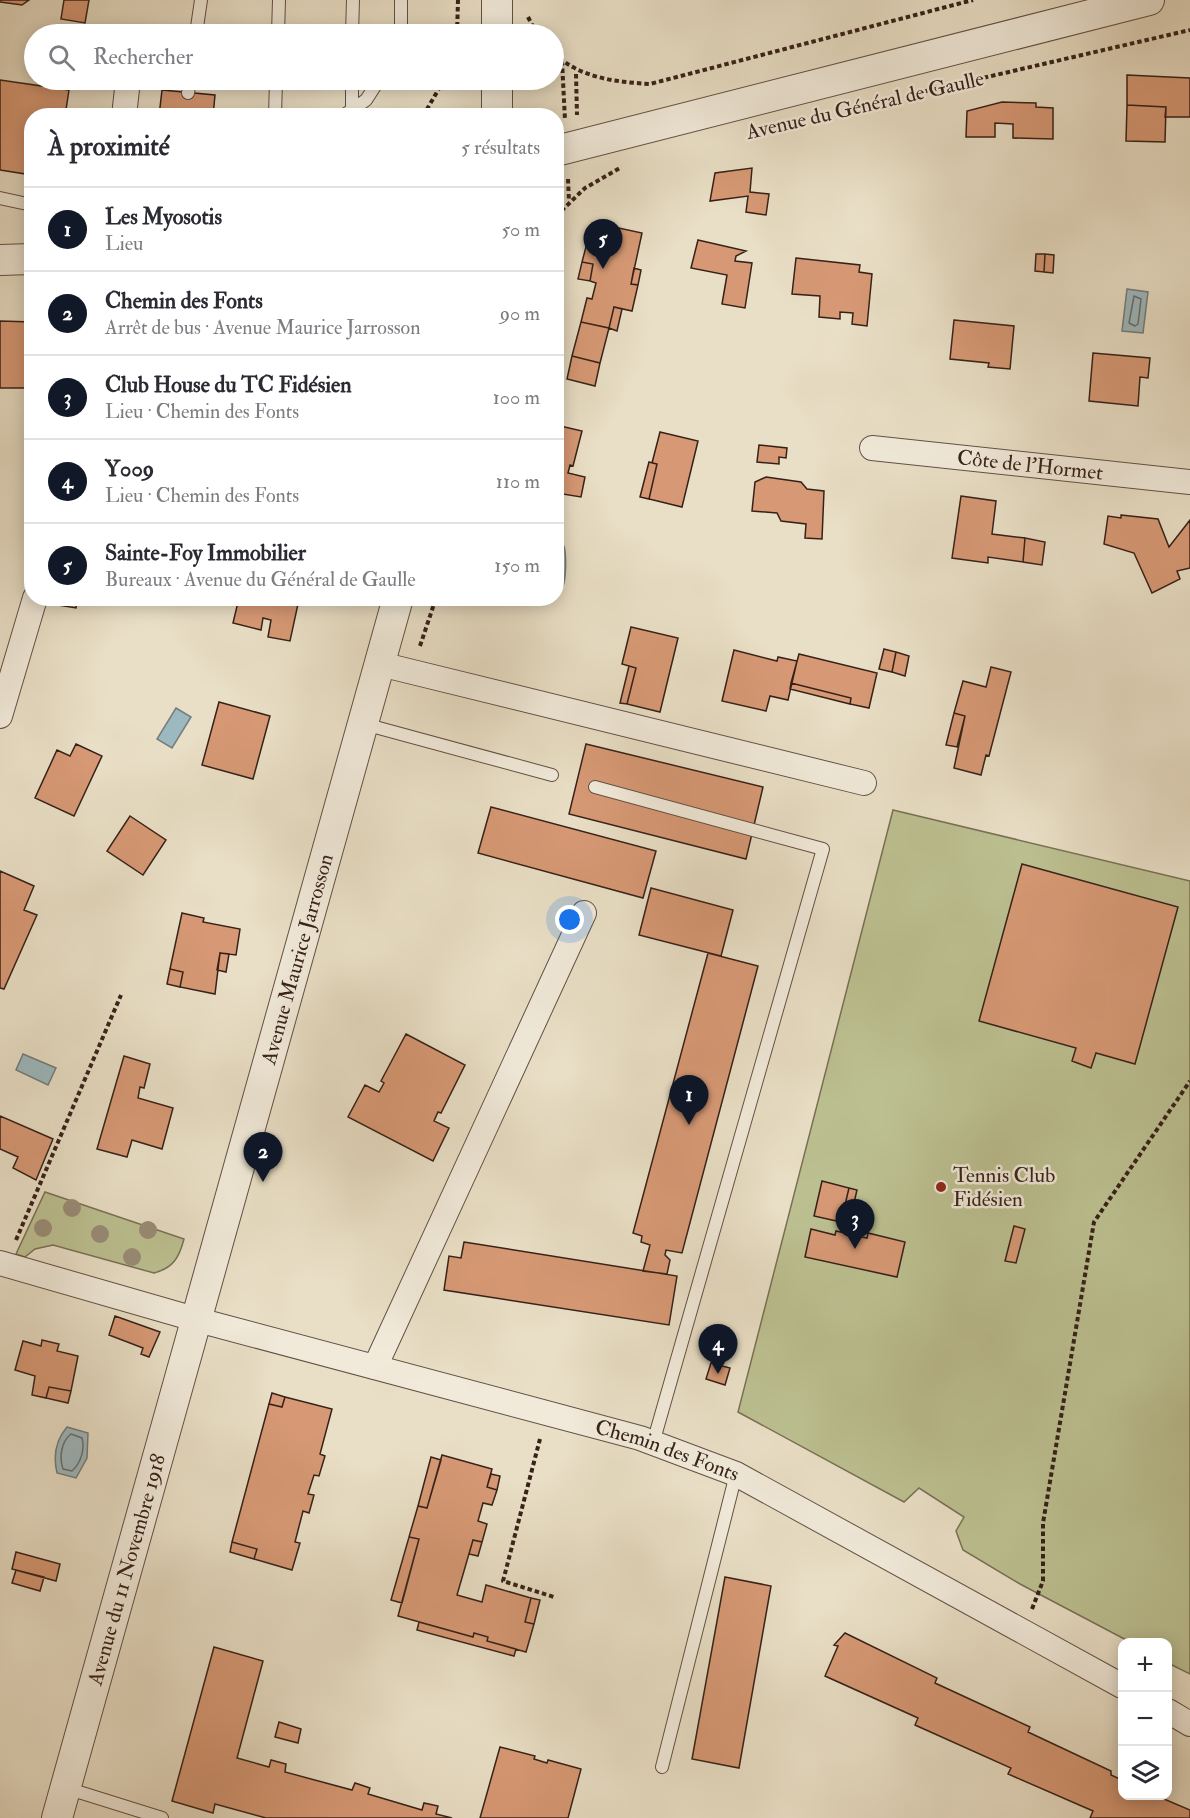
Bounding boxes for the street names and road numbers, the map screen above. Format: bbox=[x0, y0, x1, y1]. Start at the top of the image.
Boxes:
street label: Avenue du Général de Gaulle bbox=[743, 65, 987, 146]
street label: Côte de l'Hormet bbox=[956, 444, 1105, 487]
street label: Avenue Maurice Jarrosson bbox=[255, 850, 340, 1068]
street label: Chemin des Fonts bbox=[592, 1414, 743, 1488]
street label: Avenue du 11 Novembre 1918 bbox=[81, 1451, 172, 1689]

